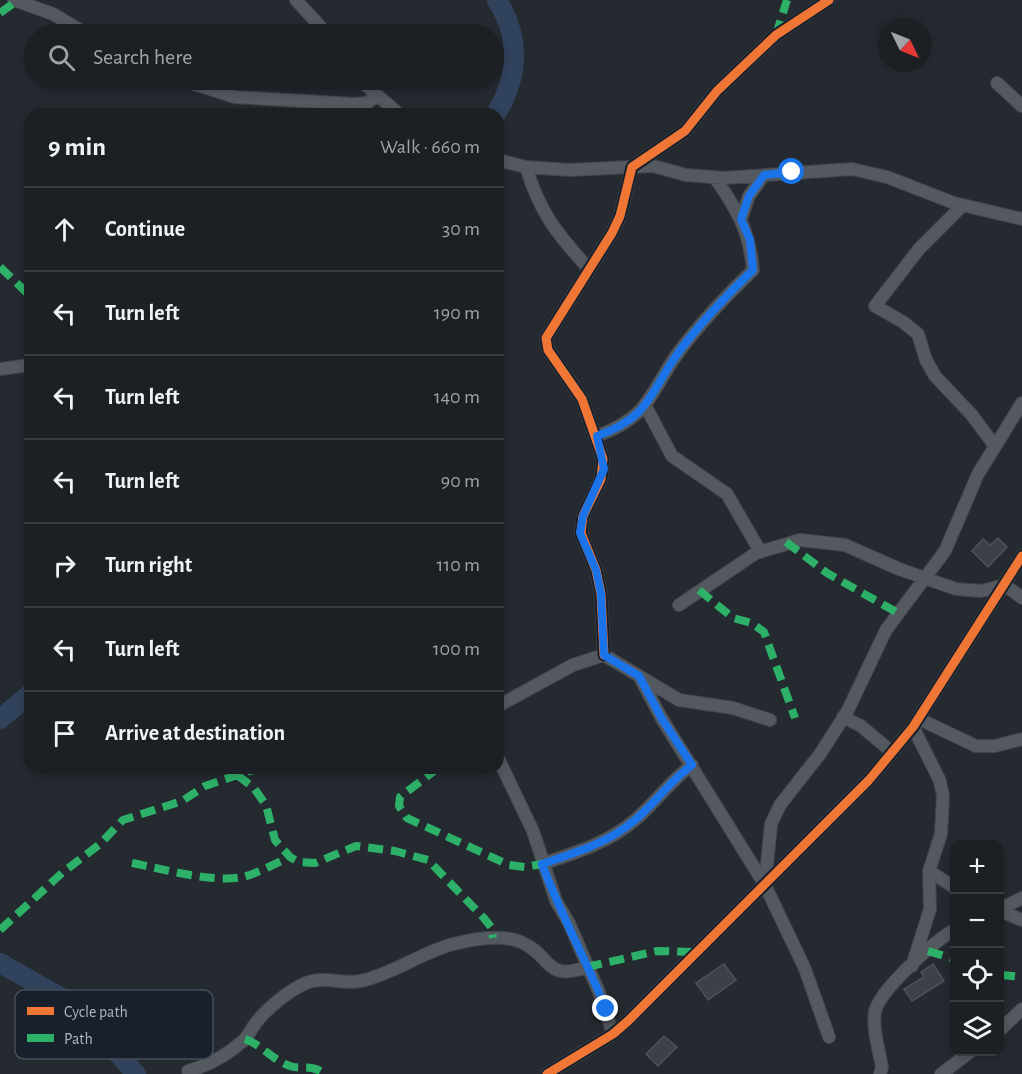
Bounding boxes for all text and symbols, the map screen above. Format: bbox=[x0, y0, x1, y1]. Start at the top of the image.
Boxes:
north arrow bbox=[878, 18, 932, 72]
search box bbox=[24, 24, 504, 90]
icon: search bbox=[45, 41, 78, 74]
text: Search here bbox=[93, 46, 192, 68]
text: 9 min bbox=[48, 134, 106, 160]
text: Walk · 660 m bbox=[380, 137, 480, 157]
route start bbox=[778, 158, 804, 184]
icon: ahead bbox=[48, 213, 81, 246]
text: Continue bbox=[105, 218, 185, 240]
text: 30 m bbox=[442, 219, 480, 239]
icon: left bbox=[48, 297, 81, 330]
text: Turn left bbox=[105, 302, 179, 324]
text: 190 m bbox=[434, 303, 480, 323]
icon: left bbox=[48, 381, 81, 414]
text: Turn left bbox=[105, 386, 179, 408]
text: 140 m bbox=[434, 387, 480, 407]
icon: left bbox=[48, 465, 81, 498]
text: Turn left bbox=[105, 470, 179, 492]
text: 90 m bbox=[441, 471, 480, 491]
icon: right bbox=[48, 549, 81, 582]
text: Turn right bbox=[105, 554, 192, 576]
text: 110 m bbox=[436, 555, 480, 575]
icon: left bbox=[48, 633, 81, 666]
text: Turn left bbox=[105, 638, 179, 660]
text: 100 m bbox=[433, 639, 480, 659]
icon: arrive bbox=[48, 717, 81, 750]
text: Arrive at destination bbox=[105, 722, 285, 744]
map controls bbox=[950, 840, 1004, 1056]
button: + bbox=[950, 840, 1004, 894]
button: − bbox=[950, 894, 1004, 948]
button: locate bbox=[950, 948, 1004, 1002]
legend bbox=[15, 990, 213, 1059]
route end bbox=[592, 995, 618, 1021]
button: layers bbox=[950, 1002, 1004, 1056]
text: Cycle path bbox=[64, 1004, 128, 1021]
text: Path bbox=[64, 1031, 93, 1047]

